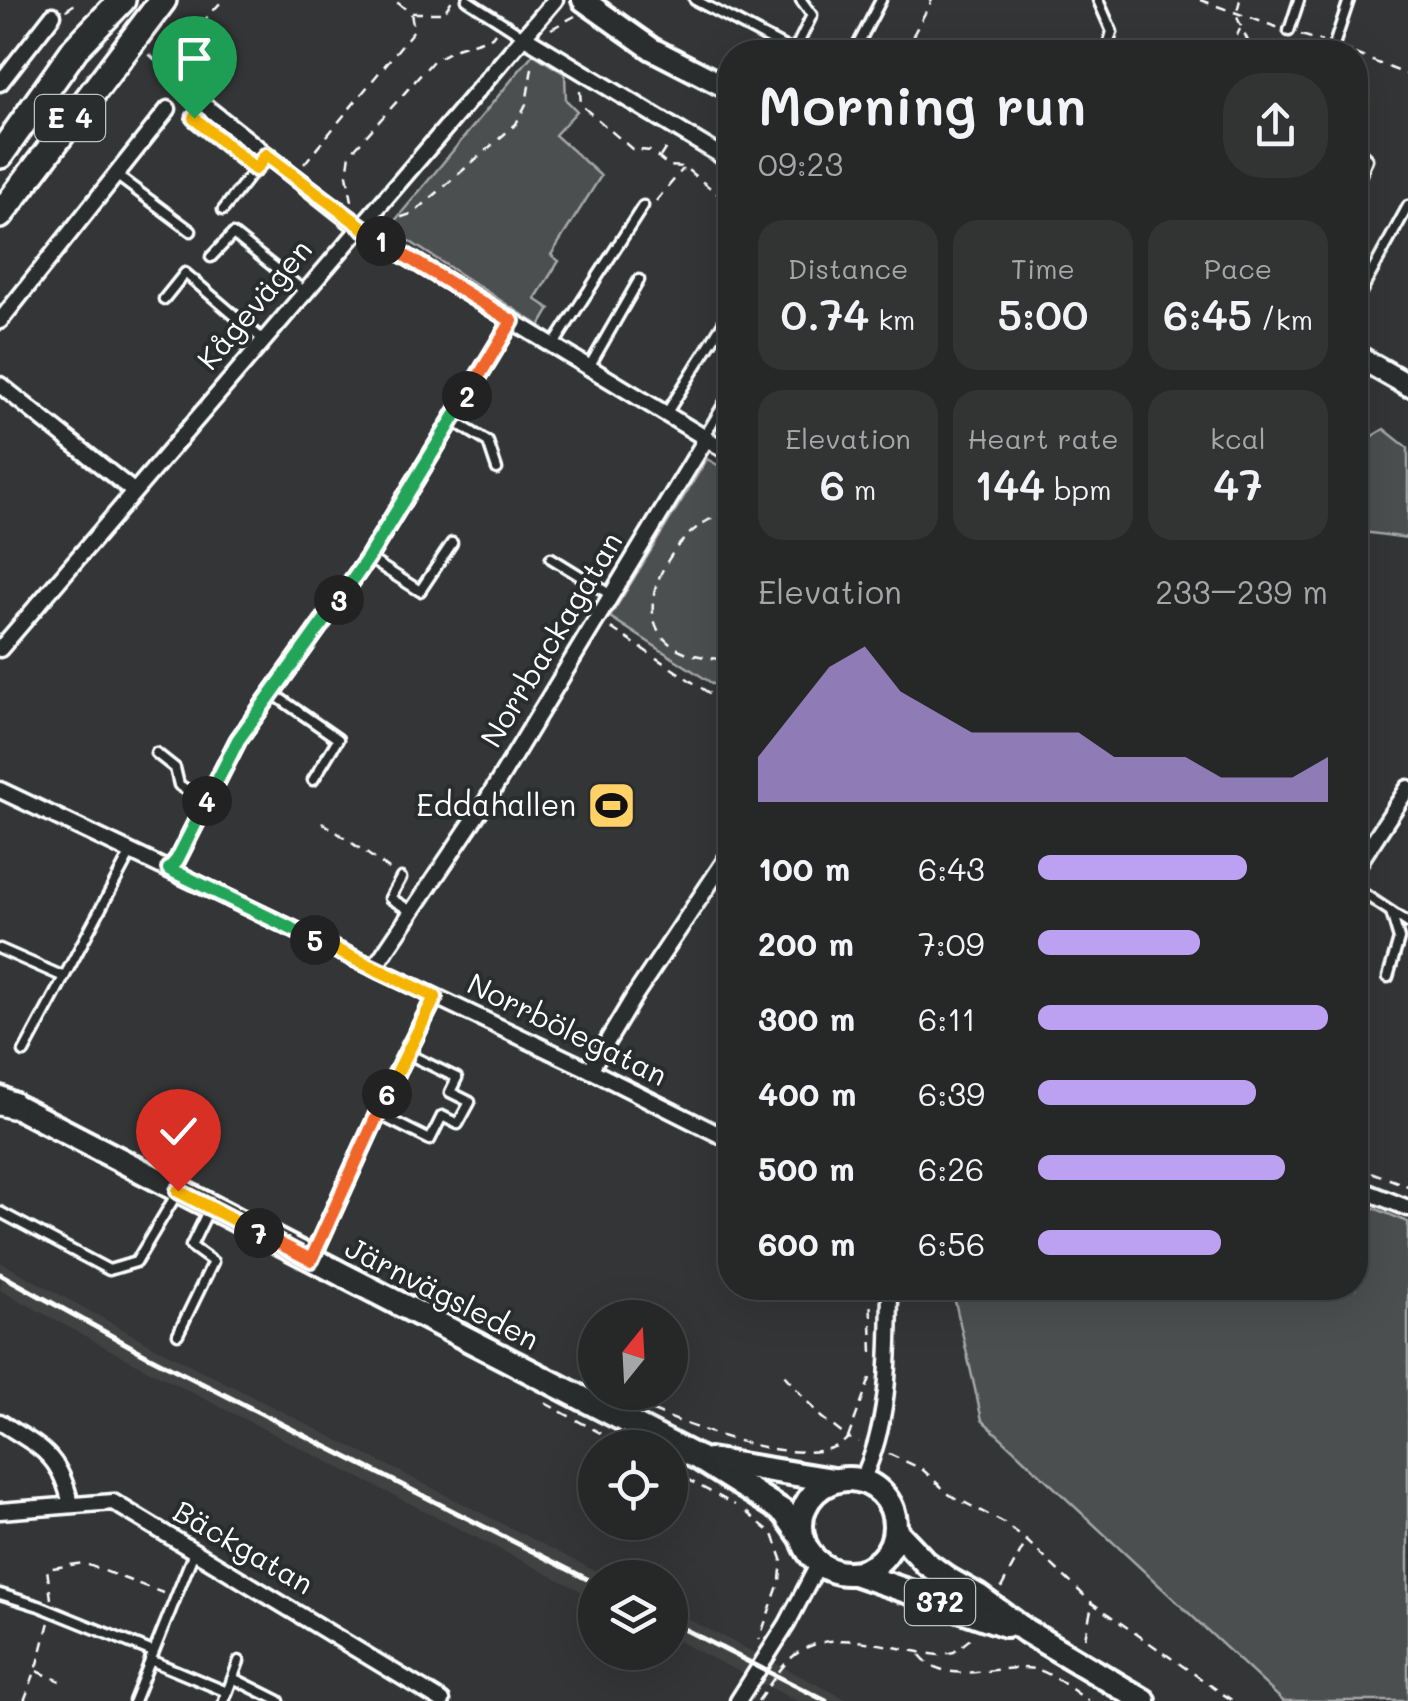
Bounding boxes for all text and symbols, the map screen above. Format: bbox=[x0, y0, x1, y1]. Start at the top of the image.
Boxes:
pin bbox=[152, 16, 237, 119]
icon: arrive bbox=[167, 31, 222, 86]
text: Morning run bbox=[758, 68, 1086, 140]
button: share bbox=[1223, 73, 1328, 178]
road number: E 4 bbox=[35, 95, 105, 141]
text: 09:23 bbox=[758, 142, 843, 184]
pin: 1 bbox=[356, 216, 406, 266]
text: 1 bbox=[375, 223, 387, 259]
street label: Kågevägen bbox=[187, 230, 320, 377]
text: Distance bbox=[788, 250, 908, 286]
text: Time bbox=[1011, 250, 1075, 286]
text: Pace bbox=[1204, 250, 1272, 286]
text: 0.74 bbox=[781, 286, 869, 341]
text: 5:00 bbox=[997, 286, 1089, 341]
text: 6:45 bbox=[1163, 286, 1252, 341]
text: km bbox=[869, 301, 915, 337]
text: /km bbox=[1252, 301, 1313, 337]
pin: 2 bbox=[442, 371, 492, 421]
text: 2 bbox=[459, 378, 475, 414]
text: Elevation bbox=[785, 420, 911, 456]
text: Heart rate bbox=[967, 420, 1119, 456]
text: kcal bbox=[1210, 420, 1266, 456]
text: 6 bbox=[820, 456, 845, 511]
text: 144 bbox=[975, 456, 1045, 511]
text: 47 bbox=[1213, 456, 1263, 511]
text: m bbox=[845, 471, 876, 507]
text: bpm bbox=[1045, 471, 1111, 507]
street label: Norrbackagatan bbox=[470, 524, 630, 754]
text: Elevation bbox=[758, 570, 902, 612]
text: 233–239 m bbox=[1155, 570, 1328, 612]
pin: 3 bbox=[314, 575, 364, 625]
text: 3 bbox=[331, 582, 347, 618]
pin: 4 bbox=[182, 776, 232, 826]
sports icon: Eddahallen bbox=[585, 780, 637, 832]
text: 4 bbox=[198, 783, 216, 819]
place label: Eddahallen bbox=[416, 784, 576, 824]
text: 100 m bbox=[758, 847, 850, 889]
text: 6:43 bbox=[918, 847, 985, 889]
pin: 5 bbox=[290, 915, 340, 965]
text: 5 bbox=[307, 922, 323, 958]
text: 200 m bbox=[758, 922, 854, 964]
text: 7:09 bbox=[918, 922, 984, 964]
street label: Norrbölegatan bbox=[461, 963, 674, 1094]
text: 300 m bbox=[758, 997, 855, 1039]
text: 6:11 bbox=[918, 997, 976, 1039]
pin: 6 bbox=[362, 1069, 412, 1119]
text: 400 m bbox=[758, 1072, 856, 1114]
text: 6:39 bbox=[918, 1072, 985, 1114]
text: 6 bbox=[379, 1076, 395, 1112]
pin bbox=[136, 1089, 221, 1192]
icon: check bbox=[151, 1104, 206, 1159]
text: 500 m bbox=[758, 1147, 855, 1189]
text: 6:26 bbox=[918, 1147, 984, 1189]
pin: 7 bbox=[234, 1208, 284, 1258]
text: 7 bbox=[251, 1215, 267, 1251]
text: 600 m bbox=[758, 1222, 855, 1264]
text: 6:56 bbox=[918, 1222, 985, 1264]
street label: Järnvägsleden bbox=[339, 1226, 547, 1358]
north arrow bbox=[578, 1300, 688, 1410]
map controls bbox=[578, 1300, 688, 1670]
button: locate bbox=[578, 1430, 688, 1540]
street label: Bäckgatan bbox=[167, 1490, 321, 1602]
button: layers bbox=[578, 1560, 688, 1670]
road number: 372 bbox=[905, 1579, 975, 1625]

